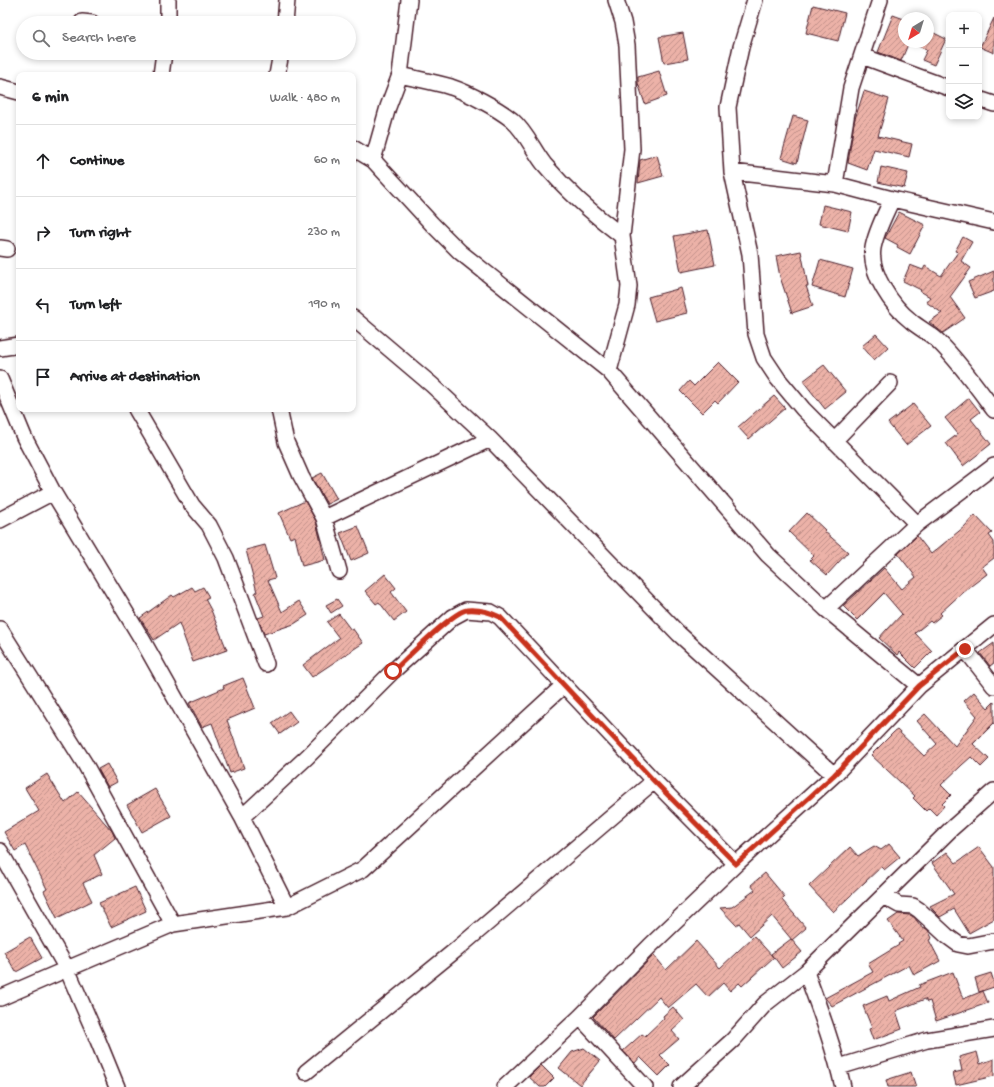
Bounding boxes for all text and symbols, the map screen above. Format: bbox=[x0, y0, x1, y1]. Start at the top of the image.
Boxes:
north arrow bbox=[898, 12, 934, 48]
map controls bbox=[946, 12, 982, 120]
button: + bbox=[946, 12, 982, 48]
search box bbox=[16, 16, 356, 60]
icon: search bbox=[30, 27, 52, 49]
text: Search here bbox=[62, 29, 136, 47]
button: − bbox=[946, 48, 982, 84]
button: layers bbox=[946, 84, 982, 120]
text: 6 min bbox=[32, 88, 68, 108]
text: Walk · 480 m bbox=[270, 91, 340, 106]
icon: ahead bbox=[32, 150, 54, 172]
text: Continue bbox=[70, 152, 124, 170]
text: 60 m bbox=[314, 153, 340, 168]
icon: right bbox=[32, 222, 54, 244]
text: Turn right bbox=[70, 224, 130, 242]
text: 230 m bbox=[307, 225, 340, 240]
icon: left bbox=[32, 294, 54, 316]
text: Turn left bbox=[70, 296, 121, 314]
text: 190 m bbox=[309, 297, 340, 312]
icon: arrive bbox=[32, 366, 54, 388]
text: Arrive at destination bbox=[70, 368, 200, 386]
route end bbox=[956, 640, 974, 658]
route start bbox=[384, 662, 402, 680]

